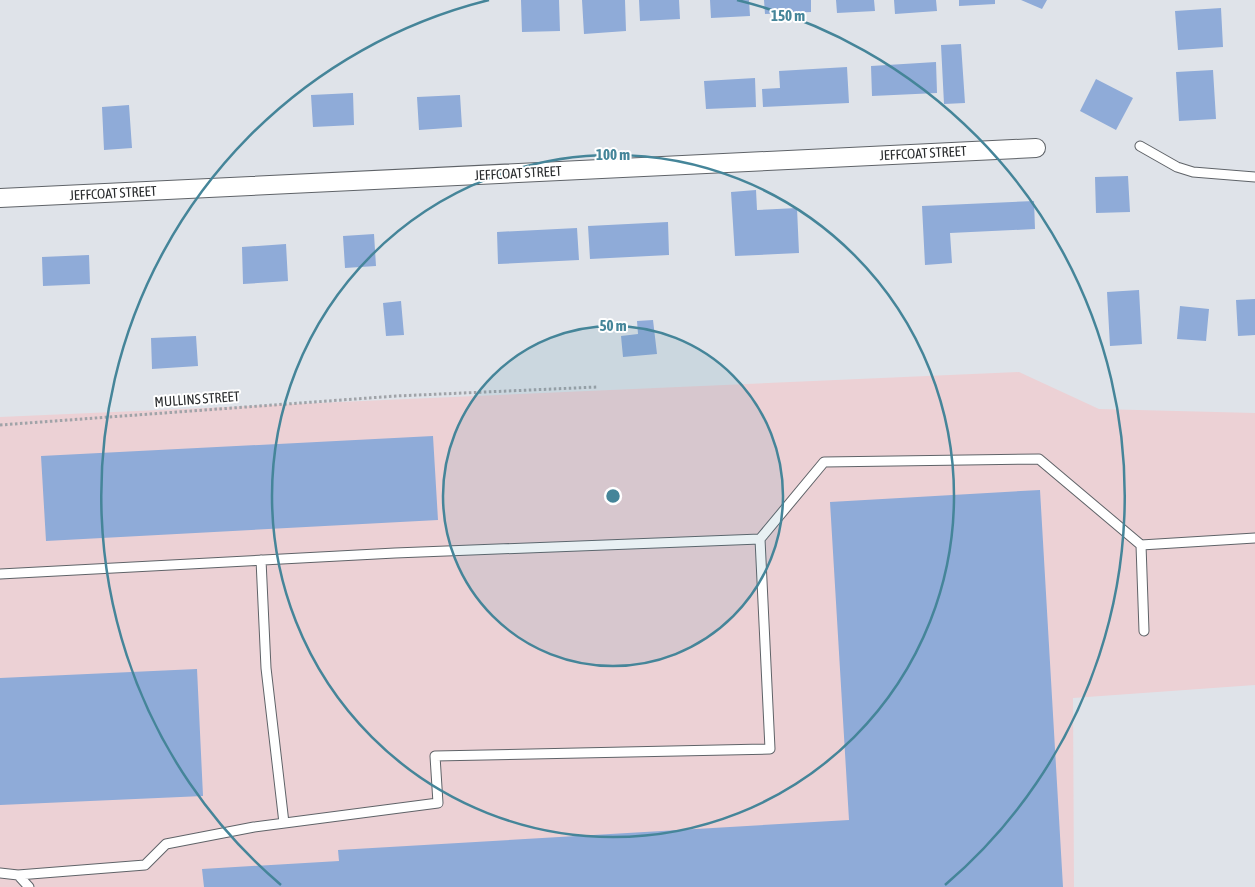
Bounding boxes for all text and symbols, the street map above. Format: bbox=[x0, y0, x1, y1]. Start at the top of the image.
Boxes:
text: 150 m bbox=[771, 7, 805, 24]
street label: JEFFCOAT STREET bbox=[879, 143, 967, 163]
text: 100 m bbox=[596, 146, 630, 163]
street label: JEFFCOAT STREET bbox=[474, 163, 562, 183]
street label: JEFFCOAT STREET bbox=[69, 183, 157, 203]
text: 50 m bbox=[600, 317, 627, 334]
street label: MULLINS STREET bbox=[154, 388, 240, 410]
centre of rings bbox=[604, 487, 622, 505]

